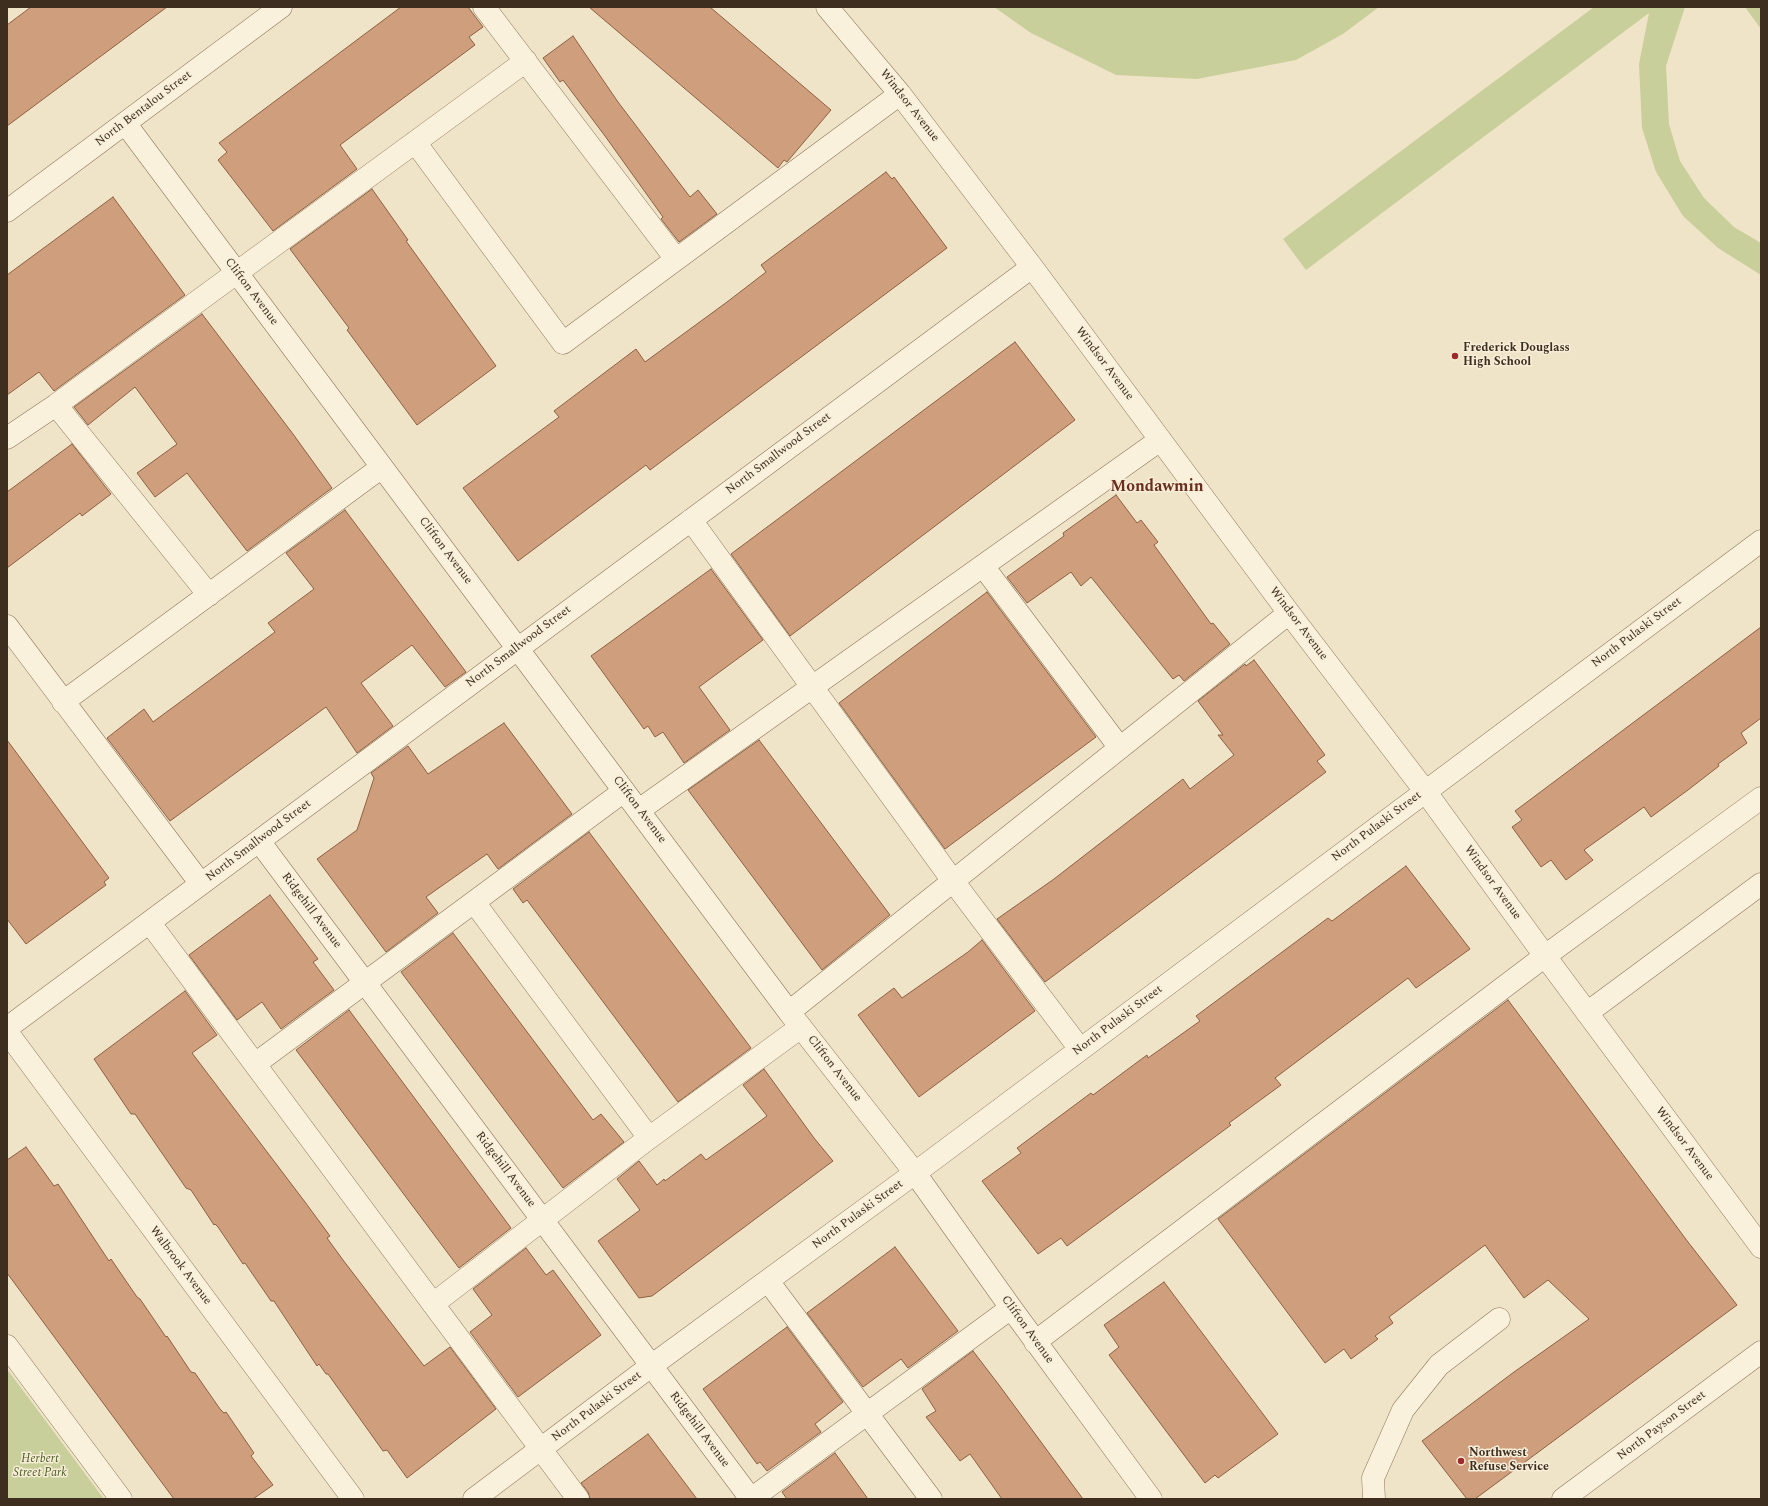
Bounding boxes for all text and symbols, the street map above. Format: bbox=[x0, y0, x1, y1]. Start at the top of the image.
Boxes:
street label: Windsor Avenue bbox=[876, 67, 942, 145]
street label: North Bentalou Street bbox=[93, 68, 195, 150]
street label: Clifton Avenue bbox=[221, 256, 281, 328]
street label: Windsor Avenue bbox=[1072, 324, 1136, 404]
place label: Frederick Douglass High School bbox=[1463, 342, 1570, 370]
marker: Frederick Douglass High School bbox=[1450, 351, 1460, 361]
street label: North Smallwood Street bbox=[724, 410, 834, 498]
district label: Mondawmin bbox=[1110, 478, 1204, 498]
street label: Clifton Avenue bbox=[415, 515, 475, 587]
street label: Windsor Avenue bbox=[1266, 584, 1330, 664]
street label: North Pulaski Street bbox=[1589, 595, 1685, 671]
street label: North Smallwood Street bbox=[464, 603, 574, 691]
street label: Clifton Avenue bbox=[609, 774, 669, 846]
street label: North Pulaski Street bbox=[1329, 789, 1425, 865]
street label: North Smallwood Street bbox=[204, 797, 314, 885]
street label: Windsor Avenue bbox=[1460, 843, 1524, 923]
street label: Ridgehill Avenue bbox=[278, 870, 344, 952]
street label: North Pulaski Street bbox=[1070, 983, 1166, 1059]
street label: Clifton Avenue bbox=[804, 1033, 864, 1105]
street label: Windsor Avenue bbox=[1652, 1104, 1716, 1184]
street label: Ridgehill Avenue bbox=[472, 1129, 538, 1211]
street label: North Pulaski Street bbox=[810, 1177, 906, 1253]
street label: Walbrook Avenue bbox=[146, 1224, 214, 1308]
street label: Clifton Avenue bbox=[998, 1293, 1056, 1367]
street label: North Pulaski Street bbox=[549, 1369, 645, 1445]
street label: North Payson Street bbox=[1615, 1388, 1709, 1464]
street label: Ridgehill Avenue bbox=[666, 1389, 732, 1471]
place label: Northwest Refuse Service bbox=[1469, 1447, 1549, 1475]
park label: Herbert Street Park bbox=[13, 1453, 67, 1481]
marker: Northwest Refuse Service bbox=[1456, 1456, 1466, 1466]

